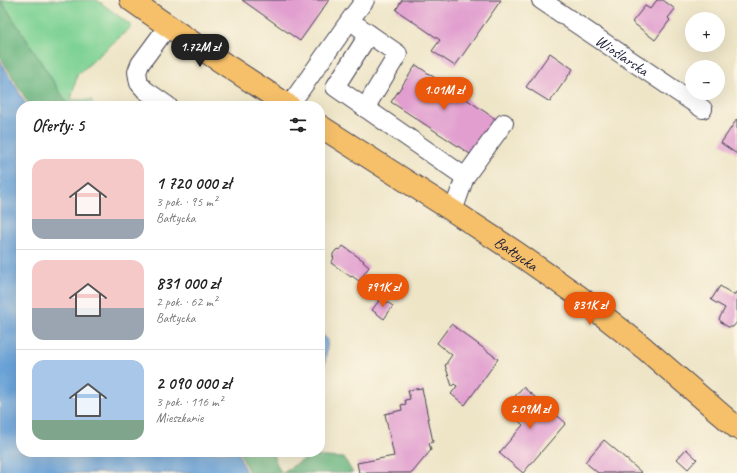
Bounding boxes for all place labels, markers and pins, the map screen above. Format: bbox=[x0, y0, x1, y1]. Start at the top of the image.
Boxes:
pin: 1.72M zł bbox=[159, 34, 241, 68]
pin: 1.01M zł bbox=[403, 77, 485, 111]
pin: 791K zł bbox=[346, 274, 420, 308]
pin: 831K zł bbox=[553, 292, 627, 326]
pin: 2.09M zł bbox=[489, 396, 571, 430]

